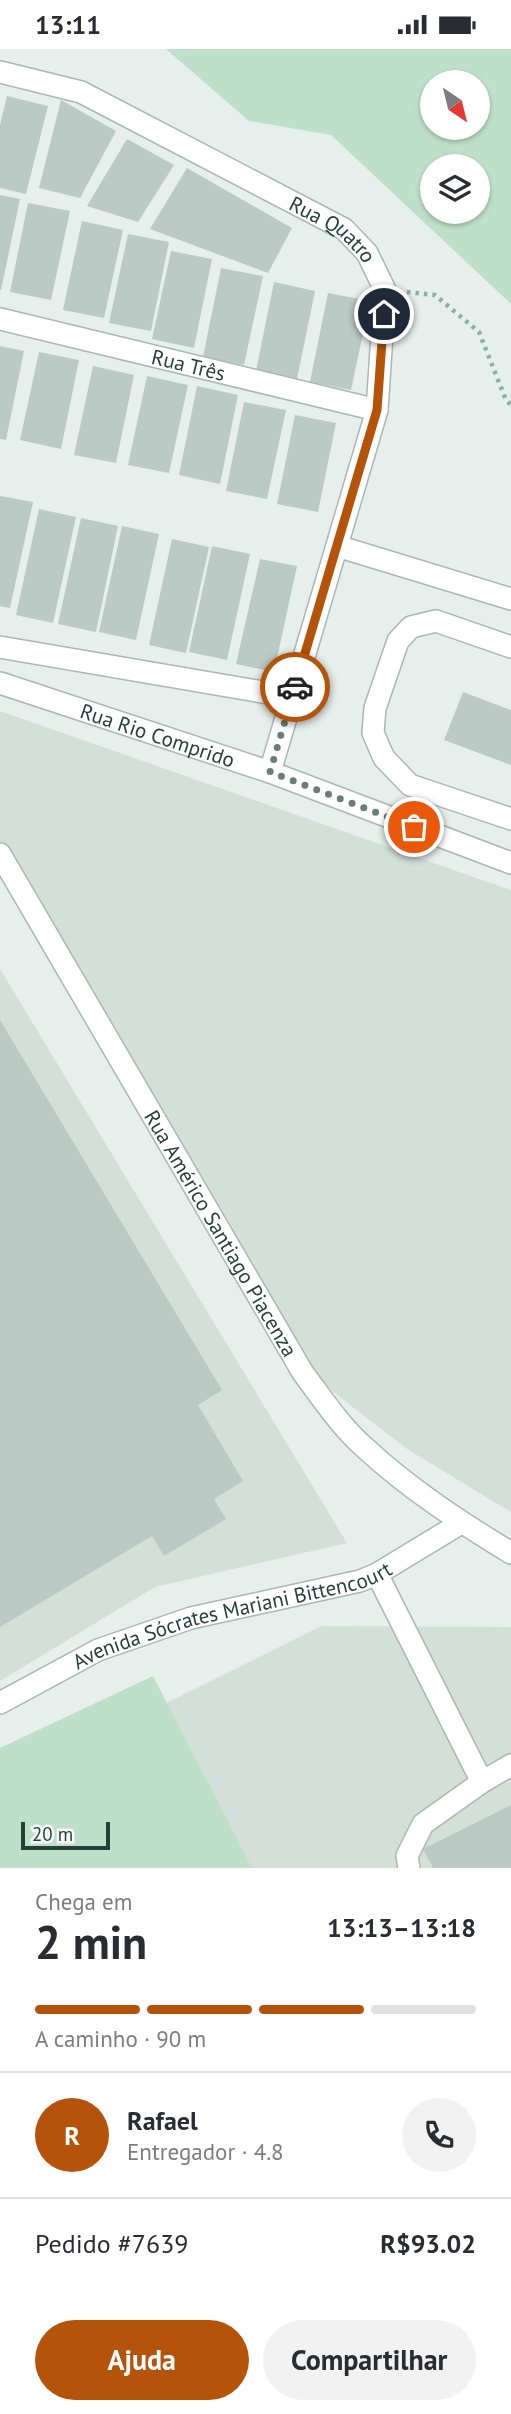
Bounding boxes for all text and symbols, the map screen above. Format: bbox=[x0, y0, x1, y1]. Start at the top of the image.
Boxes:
text: 13:11 bbox=[35, 8, 101, 41]
north arrow bbox=[420, 70, 490, 140]
map controls bbox=[420, 70, 490, 224]
button: layers bbox=[420, 154, 490, 224]
street label: Rua Quatro bbox=[285, 189, 383, 266]
pin bbox=[354, 284, 414, 344]
icon: home bbox=[365, 295, 403, 333]
street label: Rua Três bbox=[149, 343, 228, 386]
courier bbox=[260, 652, 330, 722]
icon: car bbox=[276, 668, 314, 706]
street label: Rua Rio Comprido bbox=[77, 697, 238, 773]
pin bbox=[384, 797, 444, 857]
icon: bag bbox=[395, 808, 433, 846]
street label: Rua Américo Santiago Piacenza bbox=[139, 1105, 304, 1361]
street label: Avenida Sócrates Mariani Bittencourt bbox=[68, 1555, 397, 1675]
scale bar bbox=[21, 1819, 110, 1851]
text: 20 m bbox=[32, 1822, 73, 1846]
text: Chega em bbox=[35, 1887, 132, 1916]
text: 13:13–13:18 bbox=[327, 1911, 476, 1944]
text: 2 min bbox=[35, 1912, 147, 1972]
text: A caminho · 90 m bbox=[35, 2024, 206, 2053]
button: phone bbox=[402, 2098, 476, 2172]
text: Rafael bbox=[127, 2104, 198, 2137]
text: R bbox=[64, 2119, 80, 2152]
text: Entregador · 4.8 bbox=[127, 2137, 284, 2166]
text: Pedido #7639 bbox=[35, 2227, 188, 2260]
text: R$93.02 bbox=[380, 2227, 476, 2260]
button: Ajuda bbox=[35, 2320, 249, 2400]
button: Compartilhar bbox=[263, 2320, 476, 2400]

